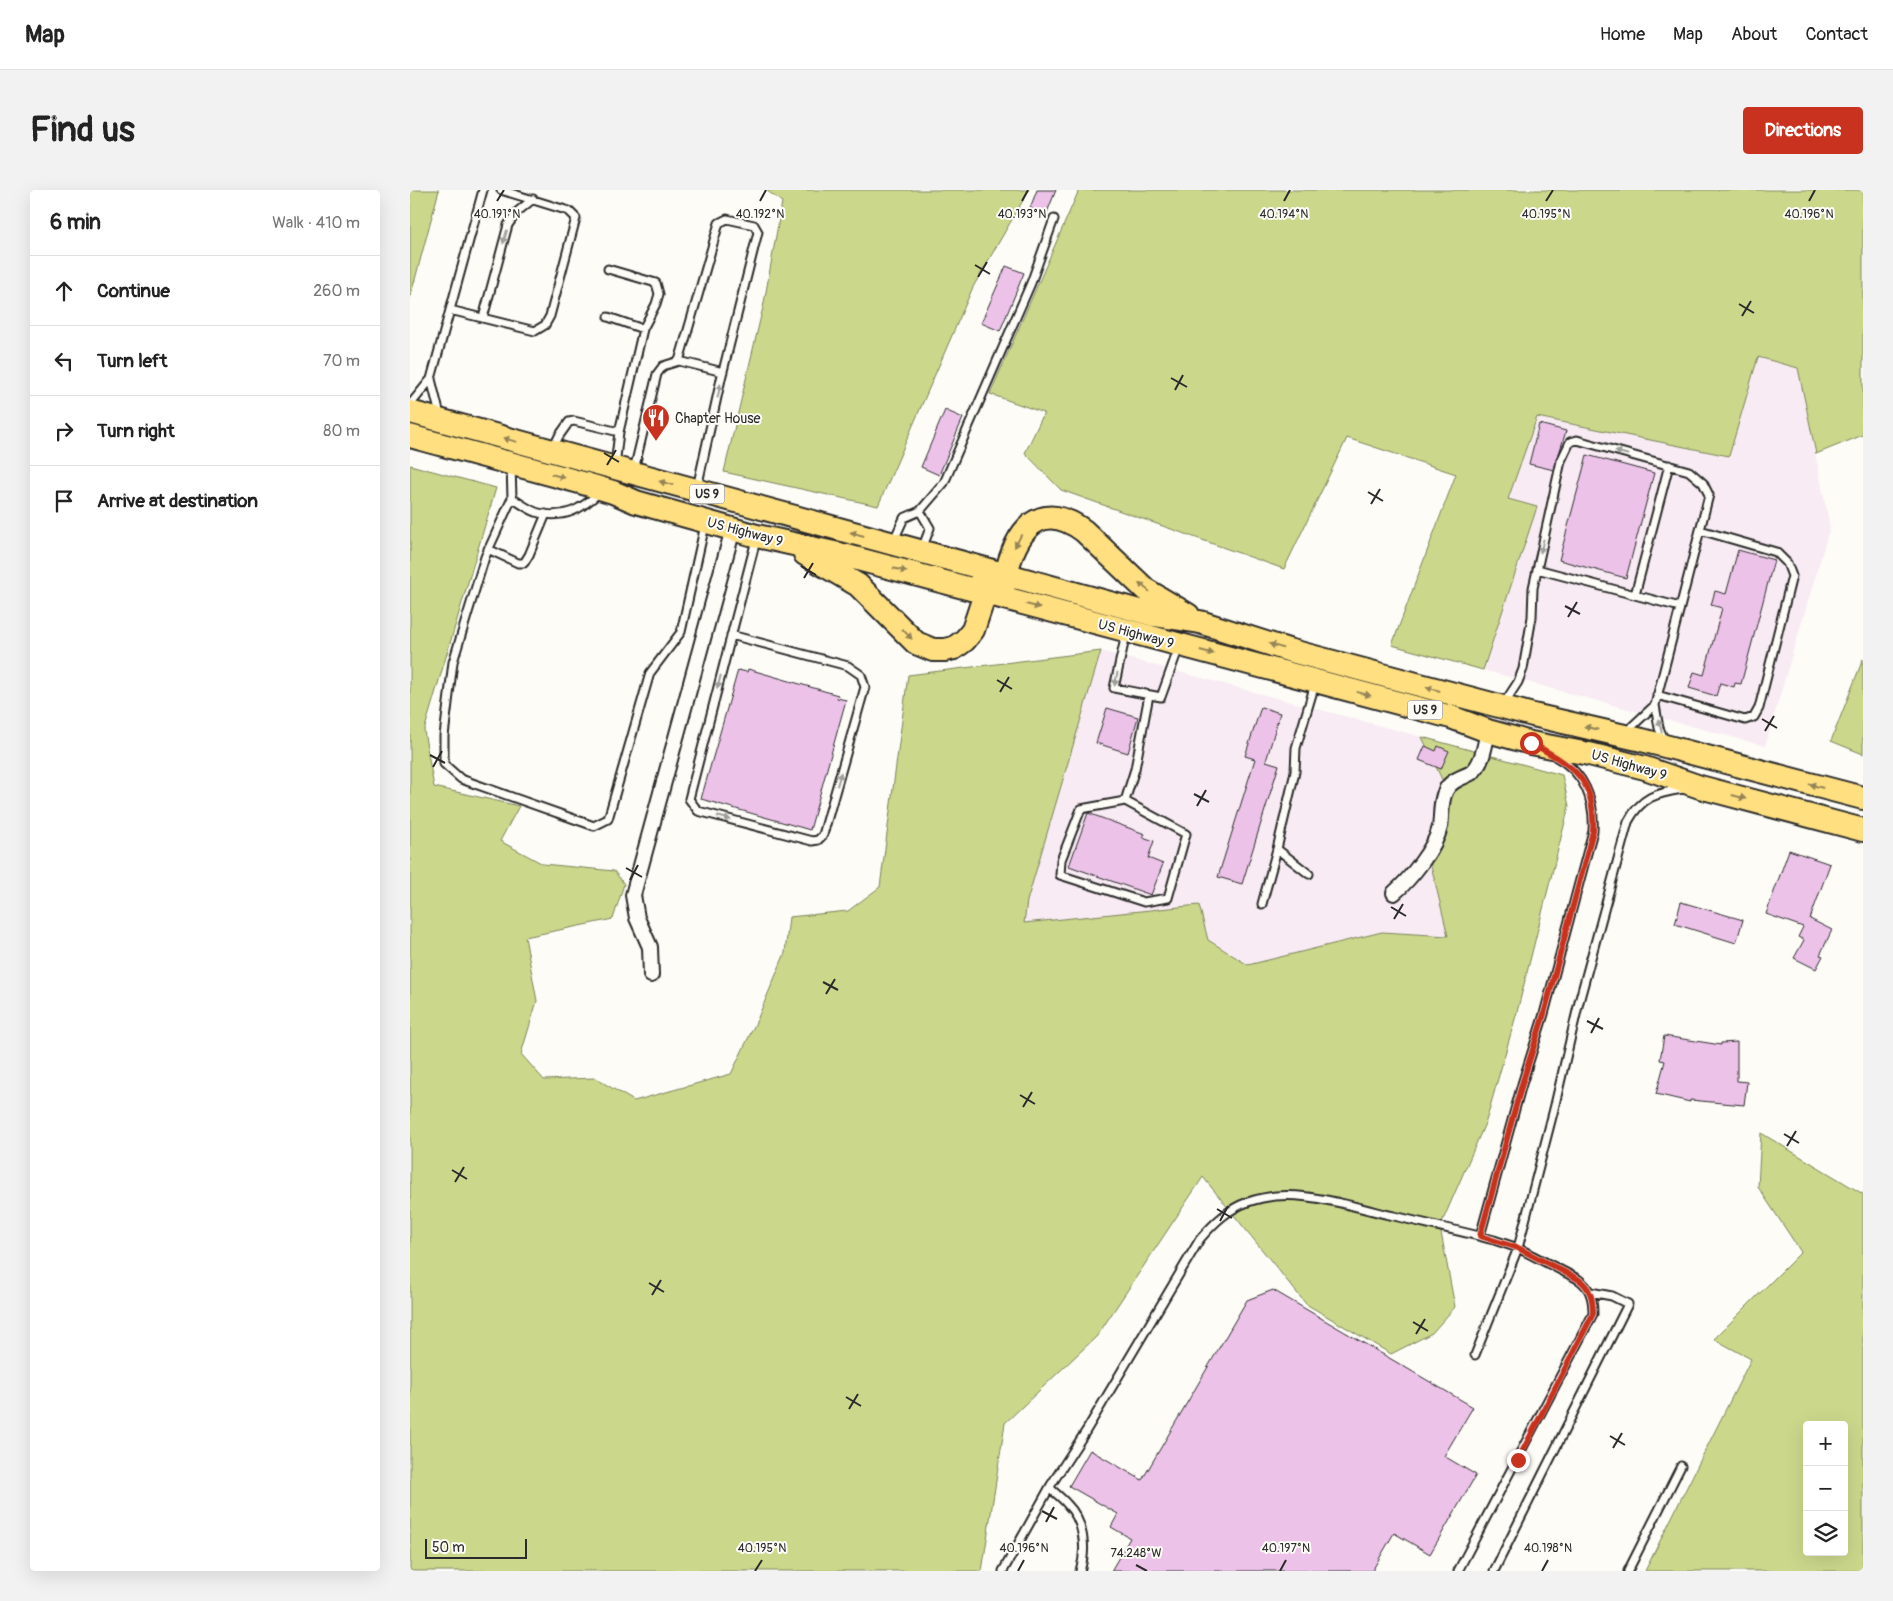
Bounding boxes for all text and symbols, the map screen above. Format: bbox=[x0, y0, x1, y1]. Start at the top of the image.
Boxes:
text: Map bbox=[25, 20, 65, 49]
text: Home bbox=[1600, 23, 1645, 46]
text: Map bbox=[1673, 23, 1703, 46]
text: About bbox=[1731, 23, 1777, 46]
text: Contact bbox=[1805, 23, 1868, 46]
button: Directions bbox=[1743, 107, 1863, 154]
text: Find us bbox=[30, 108, 135, 152]
text: 40.191°N bbox=[474, 207, 520, 222]
text: 40.192°N bbox=[736, 207, 784, 222]
text: 40.193°N bbox=[998, 207, 1046, 222]
text: 40.194°N bbox=[1260, 207, 1308, 222]
text: 40.195°N bbox=[1522, 207, 1570, 222]
text: 40.196°N bbox=[1784, 207, 1834, 222]
text: 6 min bbox=[50, 209, 101, 236]
text: Walk · 410 m bbox=[272, 213, 360, 233]
one-way arrow bbox=[501, 229, 509, 244]
icon: ahead bbox=[50, 277, 78, 305]
text: Continue bbox=[97, 279, 170, 303]
text: 260 m bbox=[313, 281, 360, 301]
icon: left bbox=[50, 347, 78, 375]
text: Turn left bbox=[97, 349, 167, 373]
text: 70 m bbox=[323, 351, 360, 371]
one-way arrow bbox=[715, 383, 723, 398]
restaurant icon: Chapter House bbox=[641, 403, 671, 442]
place label: Chapter House bbox=[675, 410, 761, 427]
icon: right bbox=[50, 417, 78, 445]
text: Turn right bbox=[97, 419, 175, 443]
text: 80 m bbox=[323, 421, 360, 441]
one-way arrow bbox=[502, 435, 517, 443]
one-way arrow bbox=[1615, 448, 1630, 456]
one-way arrow bbox=[551, 473, 566, 481]
one-way arrow bbox=[659, 479, 674, 487]
road number: US 9 bbox=[690, 484, 724, 504]
icon: arrive bbox=[50, 487, 78, 515]
text: Arrive at destination bbox=[97, 489, 258, 513]
street label: US Highway 9 bbox=[705, 514, 785, 550]
one-way arrow bbox=[849, 530, 864, 538]
one-way arrow bbox=[1014, 534, 1022, 548]
one-way arrow bbox=[1538, 539, 1546, 554]
one-way arrow bbox=[893, 566, 908, 574]
one-way arrow bbox=[1137, 582, 1150, 593]
one-way arrow bbox=[1025, 603, 1040, 611]
street label: US Highway 9 bbox=[1096, 616, 1176, 652]
one-way arrow bbox=[901, 627, 913, 639]
one-way arrow bbox=[1269, 642, 1284, 650]
one-way arrow bbox=[1199, 649, 1214, 657]
one-way arrow bbox=[1112, 671, 1120, 686]
one-way arrow bbox=[715, 675, 723, 690]
one-way arrow bbox=[1426, 684, 1441, 692]
one-way arrow bbox=[1356, 690, 1371, 698]
road number: US 9 bbox=[1408, 700, 1442, 720]
one-way arrow bbox=[1655, 719, 1663, 734]
one-way arrow bbox=[1583, 724, 1598, 732]
route start bbox=[1520, 732, 1543, 755]
street label: US Highway 9 bbox=[1589, 746, 1669, 784]
one-way arrow bbox=[835, 771, 843, 786]
one-way arrow bbox=[1808, 782, 1823, 790]
one-way arrow bbox=[1732, 794, 1747, 802]
one-way arrow bbox=[716, 814, 731, 822]
map controls bbox=[1803, 1421, 1848, 1556]
button: + bbox=[1803, 1421, 1848, 1466]
route end bbox=[1507, 1449, 1530, 1472]
button: − bbox=[1803, 1466, 1848, 1511]
button: layers bbox=[1803, 1511, 1848, 1556]
scale bar bbox=[425, 1536, 528, 1559]
text: 50 m bbox=[432, 1539, 465, 1556]
text: 40.195°N bbox=[738, 1541, 786, 1556]
text: 40.196°N bbox=[999, 1541, 1049, 1556]
text: 40.197°N bbox=[1262, 1541, 1310, 1556]
text: 40.198°N bbox=[1524, 1541, 1572, 1556]
text: 74.248°W bbox=[1110, 1546, 1162, 1561]

